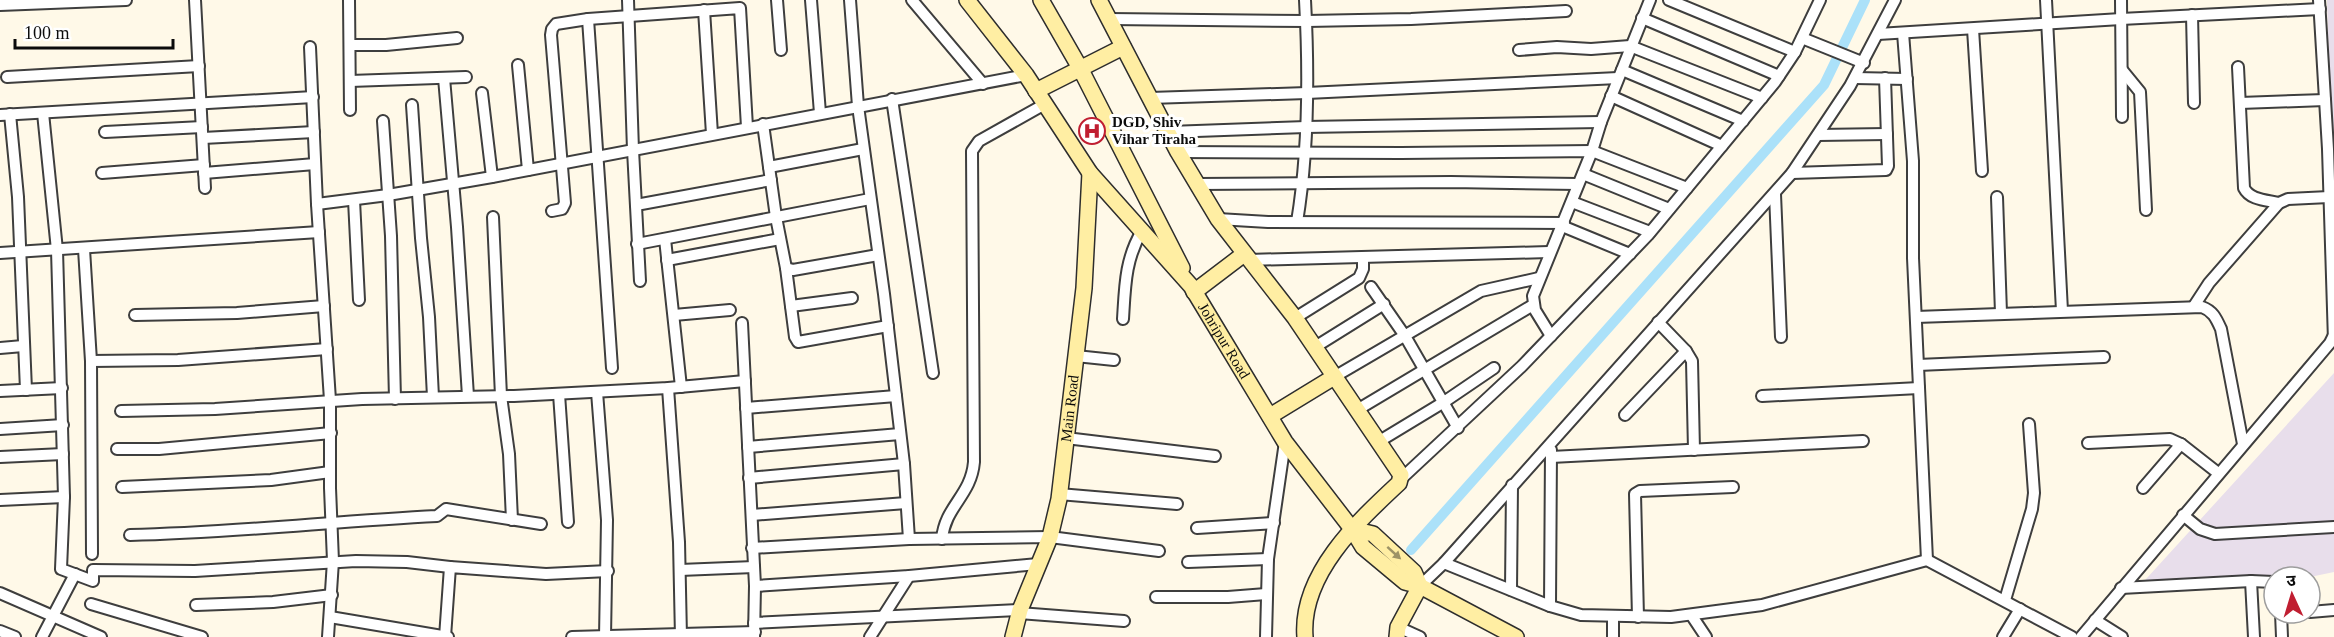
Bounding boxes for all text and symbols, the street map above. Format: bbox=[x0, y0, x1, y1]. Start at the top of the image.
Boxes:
scale bar bbox=[15, 12, 172, 50]
text: 100 m bbox=[24, 23, 70, 43]
place label: DGD, Shiv Vihar Tiraha bbox=[1112, 114, 1197, 147]
hospital icon: DGD, Shiv Vihar Tiraha bbox=[1077, 116, 1107, 146]
street label: Johripur Road bbox=[1195, 300, 1253, 382]
street label: Main Road bbox=[1058, 374, 1082, 443]
one-way arrow bbox=[1386, 546, 1401, 560]
north arrow bbox=[2262, 565, 2322, 625]
text: उ bbox=[2286, 572, 2297, 589]

